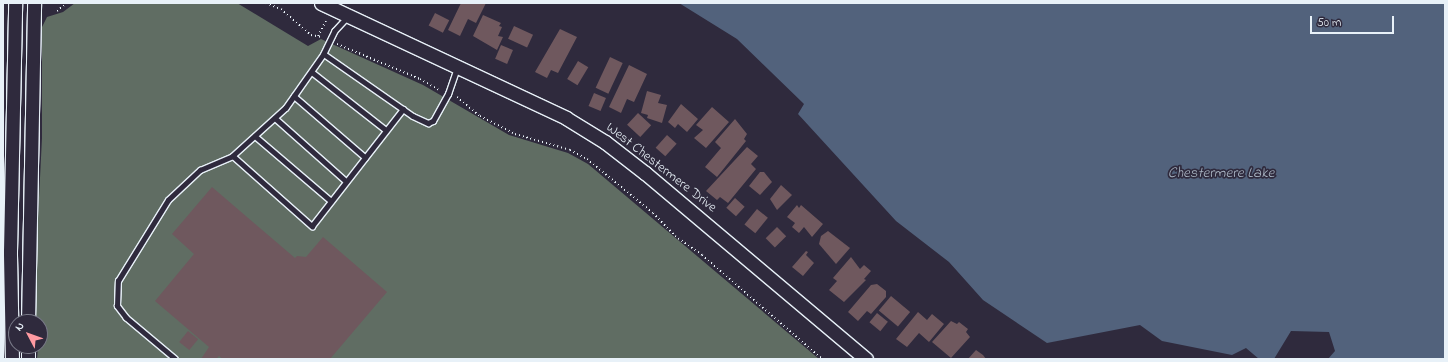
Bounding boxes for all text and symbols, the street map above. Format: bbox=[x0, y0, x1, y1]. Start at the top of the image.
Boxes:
scale bar bbox=[1312, 8, 1396, 34]
text: 50 m bbox=[1317, 14, 1341, 32]
street label: West Chestermere Drive bbox=[602, 120, 720, 216]
water label: Chestermere Lake bbox=[1168, 165, 1274, 183]
north arrow bbox=[8, 314, 48, 354]
text: N bbox=[11, 319, 28, 335]

